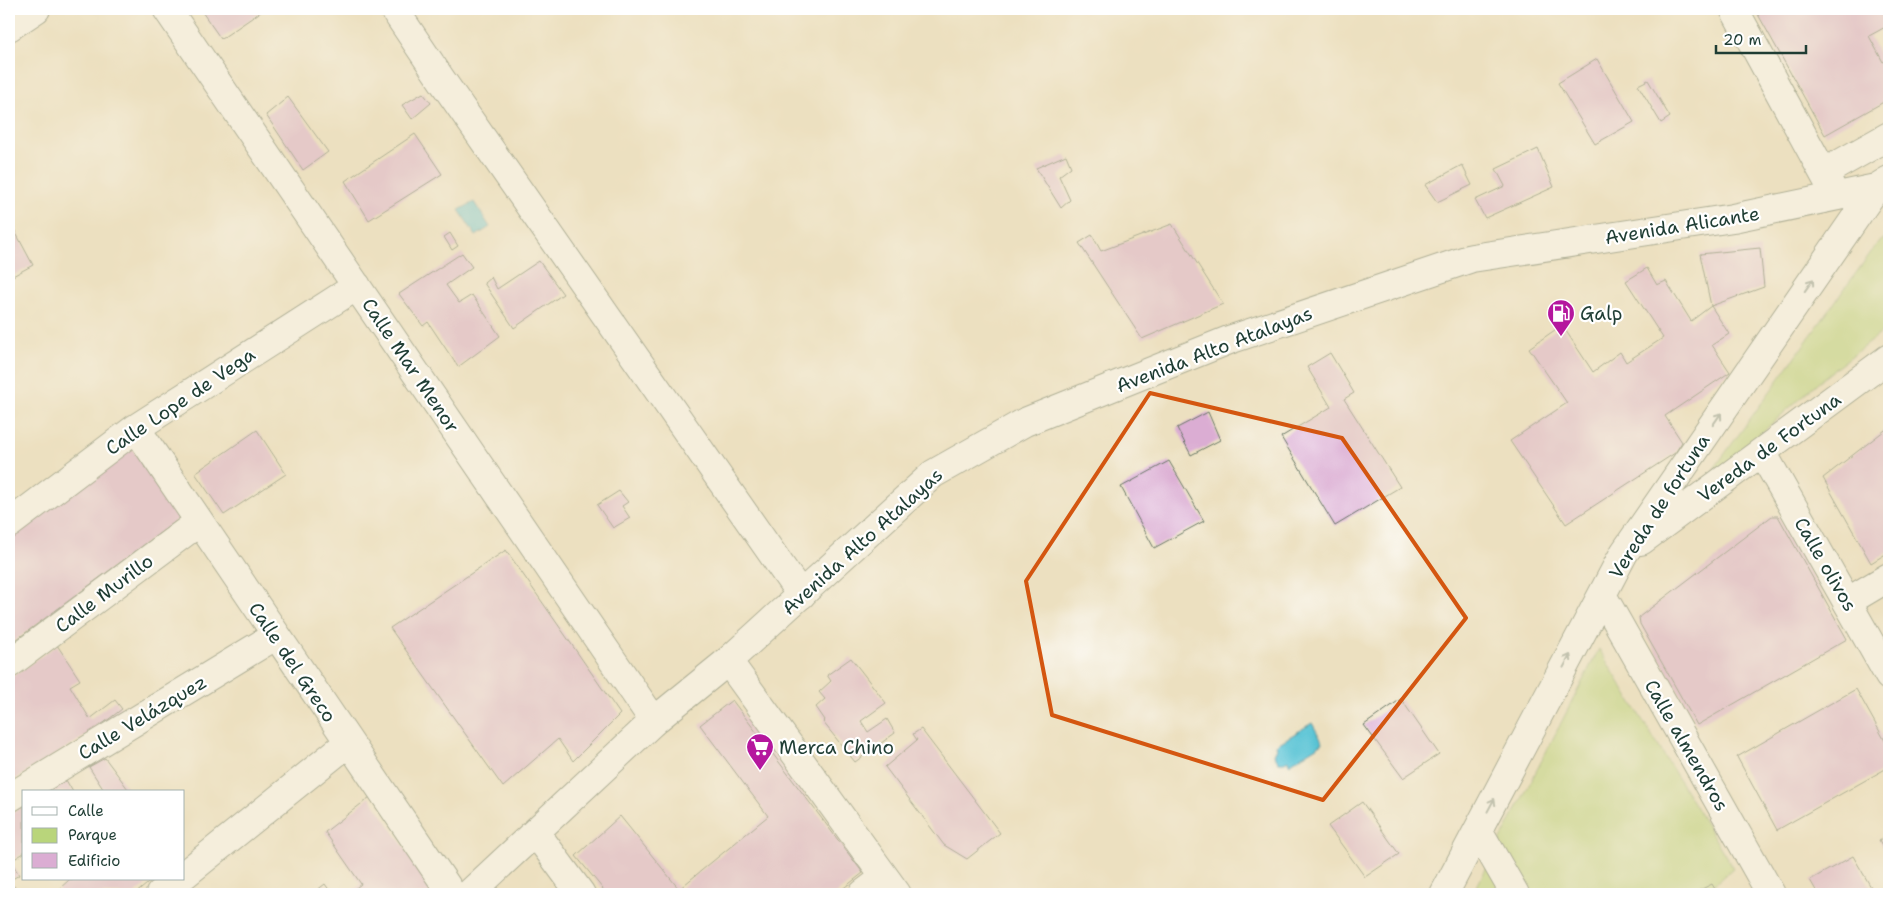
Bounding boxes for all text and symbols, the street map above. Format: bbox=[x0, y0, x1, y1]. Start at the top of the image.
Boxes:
scale bar bbox=[1716, 22, 1806, 54]
text: 20 m bbox=[1723, 30, 1762, 50]
street label: Avenida Alicante bbox=[1603, 201, 1761, 250]
one-way arrow bbox=[1804, 278, 1814, 292]
street label: Calle Mar Menor bbox=[356, 293, 465, 438]
fuel station icon: Galp bbox=[1546, 298, 1576, 337]
street label: Avenida Alto Atalayas bbox=[1112, 300, 1316, 398]
place label: Galp bbox=[1580, 301, 1623, 326]
street label: Calle Lope de Vega bbox=[101, 342, 260, 461]
street label: Vereda de Fortuna bbox=[1693, 387, 1846, 508]
one-way arrow bbox=[1711, 412, 1722, 426]
street label: Vereda de fortuna bbox=[1603, 429, 1716, 583]
street label: Avenida Alto Atalayas bbox=[777, 462, 948, 620]
street label: Calle olivos bbox=[1789, 513, 1863, 616]
street label: Calle Murillo bbox=[50, 548, 158, 638]
street label: Calle del Greco bbox=[243, 597, 342, 727]
one-way arrow bbox=[1563, 654, 1572, 669]
street label: Calle Velázquez bbox=[73, 669, 211, 766]
street label: Calle almendros bbox=[1639, 675, 1734, 816]
supermarket icon: Merca Chino bbox=[745, 732, 775, 771]
place label: Merca Chino bbox=[779, 735, 894, 760]
legend bbox=[22, 790, 185, 880]
one-way arrow bbox=[1486, 797, 1496, 812]
text: Calle bbox=[68, 801, 104, 821]
text: Parque bbox=[68, 825, 117, 845]
text: Edificio bbox=[68, 851, 120, 871]

